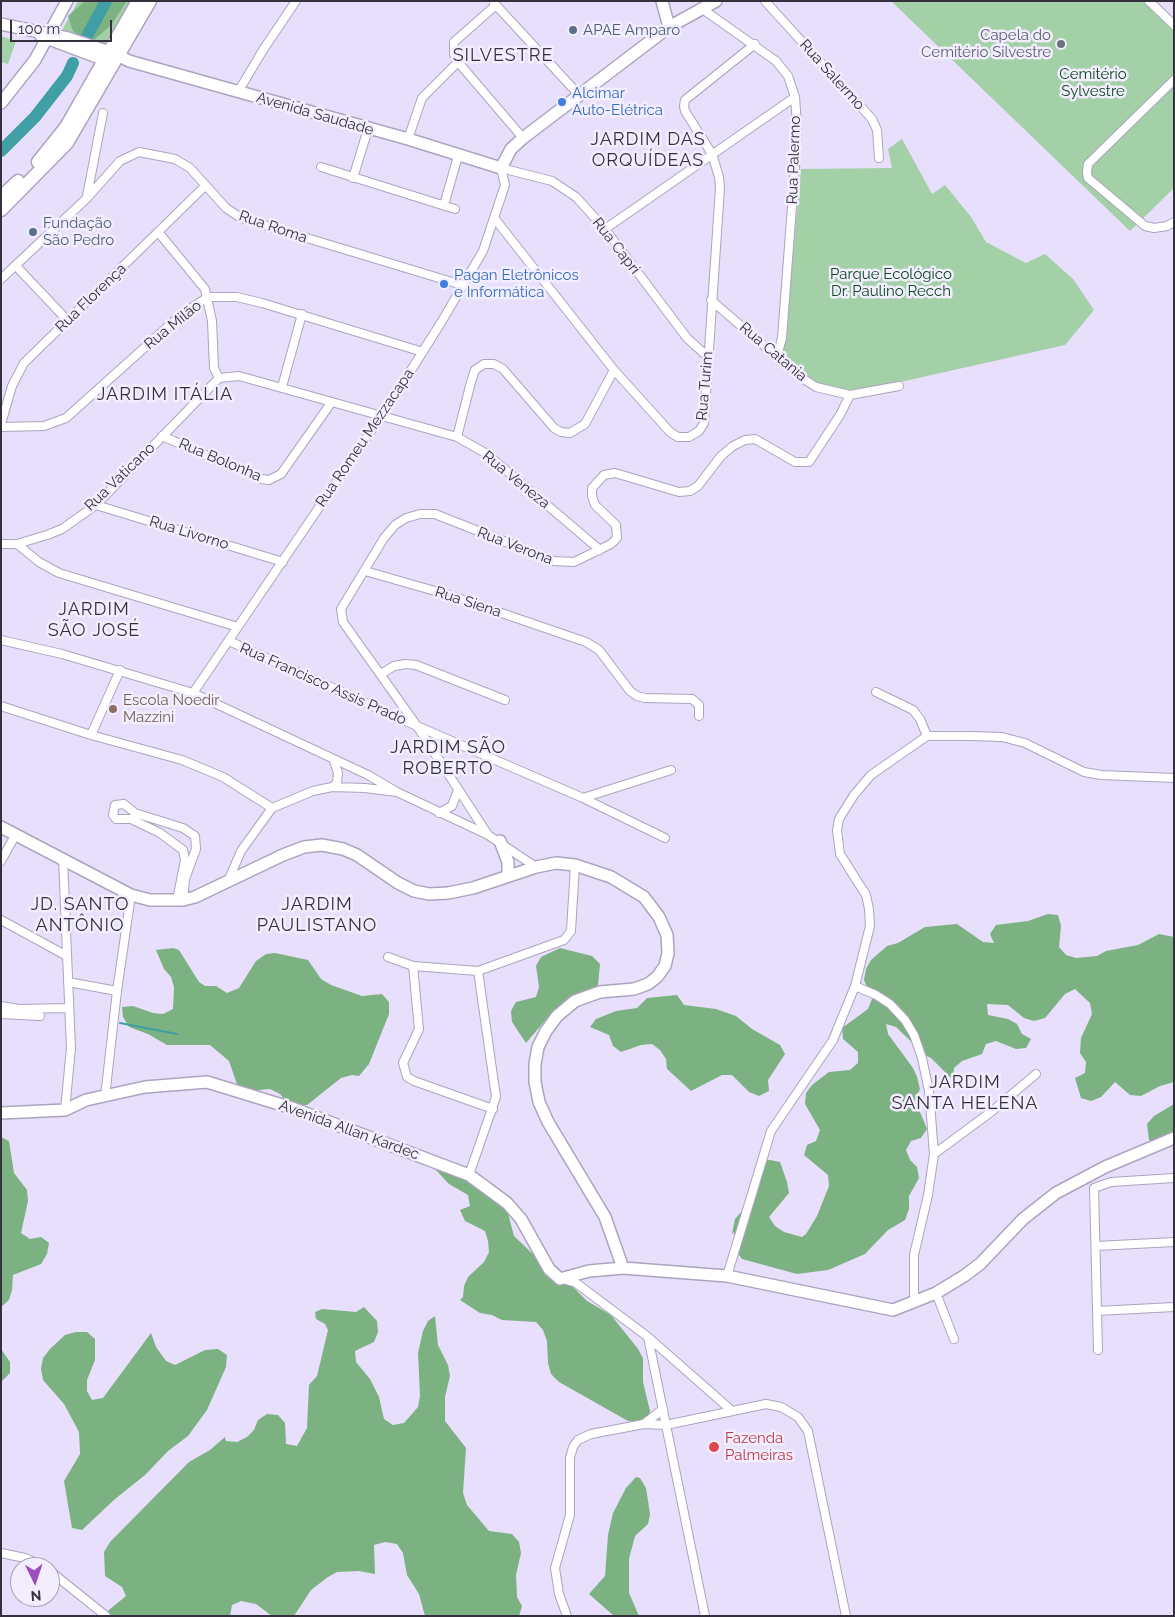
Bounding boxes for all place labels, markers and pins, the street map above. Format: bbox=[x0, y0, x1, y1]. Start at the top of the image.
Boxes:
place label: APAE Amparo bbox=[583, 21, 680, 39]
marker: APAE Amparo bbox=[567, 24, 579, 36]
place label: Capela do Cemitério Silvestre bbox=[921, 26, 1051, 61]
marker: Capela do Cemitério Silvestre bbox=[1055, 38, 1067, 50]
place label: Alcimar Auto-Elétrica bbox=[572, 84, 663, 119]
marker: Alcimar Auto-Elétrica bbox=[556, 96, 568, 108]
place label: Fundação São Pedro bbox=[43, 214, 114, 249]
marker: Fundação São Pedro bbox=[27, 226, 39, 238]
place label: Pagan Eletrônicos e Informática bbox=[454, 266, 579, 301]
marker: Pagan Eletrônicos e Informática bbox=[438, 278, 450, 290]
place label: Escola Noedir Mazzini bbox=[123, 691, 220, 726]
marker: Escola Noedir Mazzini bbox=[107, 703, 119, 715]
place label: Fazenda Palmeiras bbox=[725, 1429, 793, 1464]
marker: Fazenda Palmeiras bbox=[707, 1440, 721, 1454]

